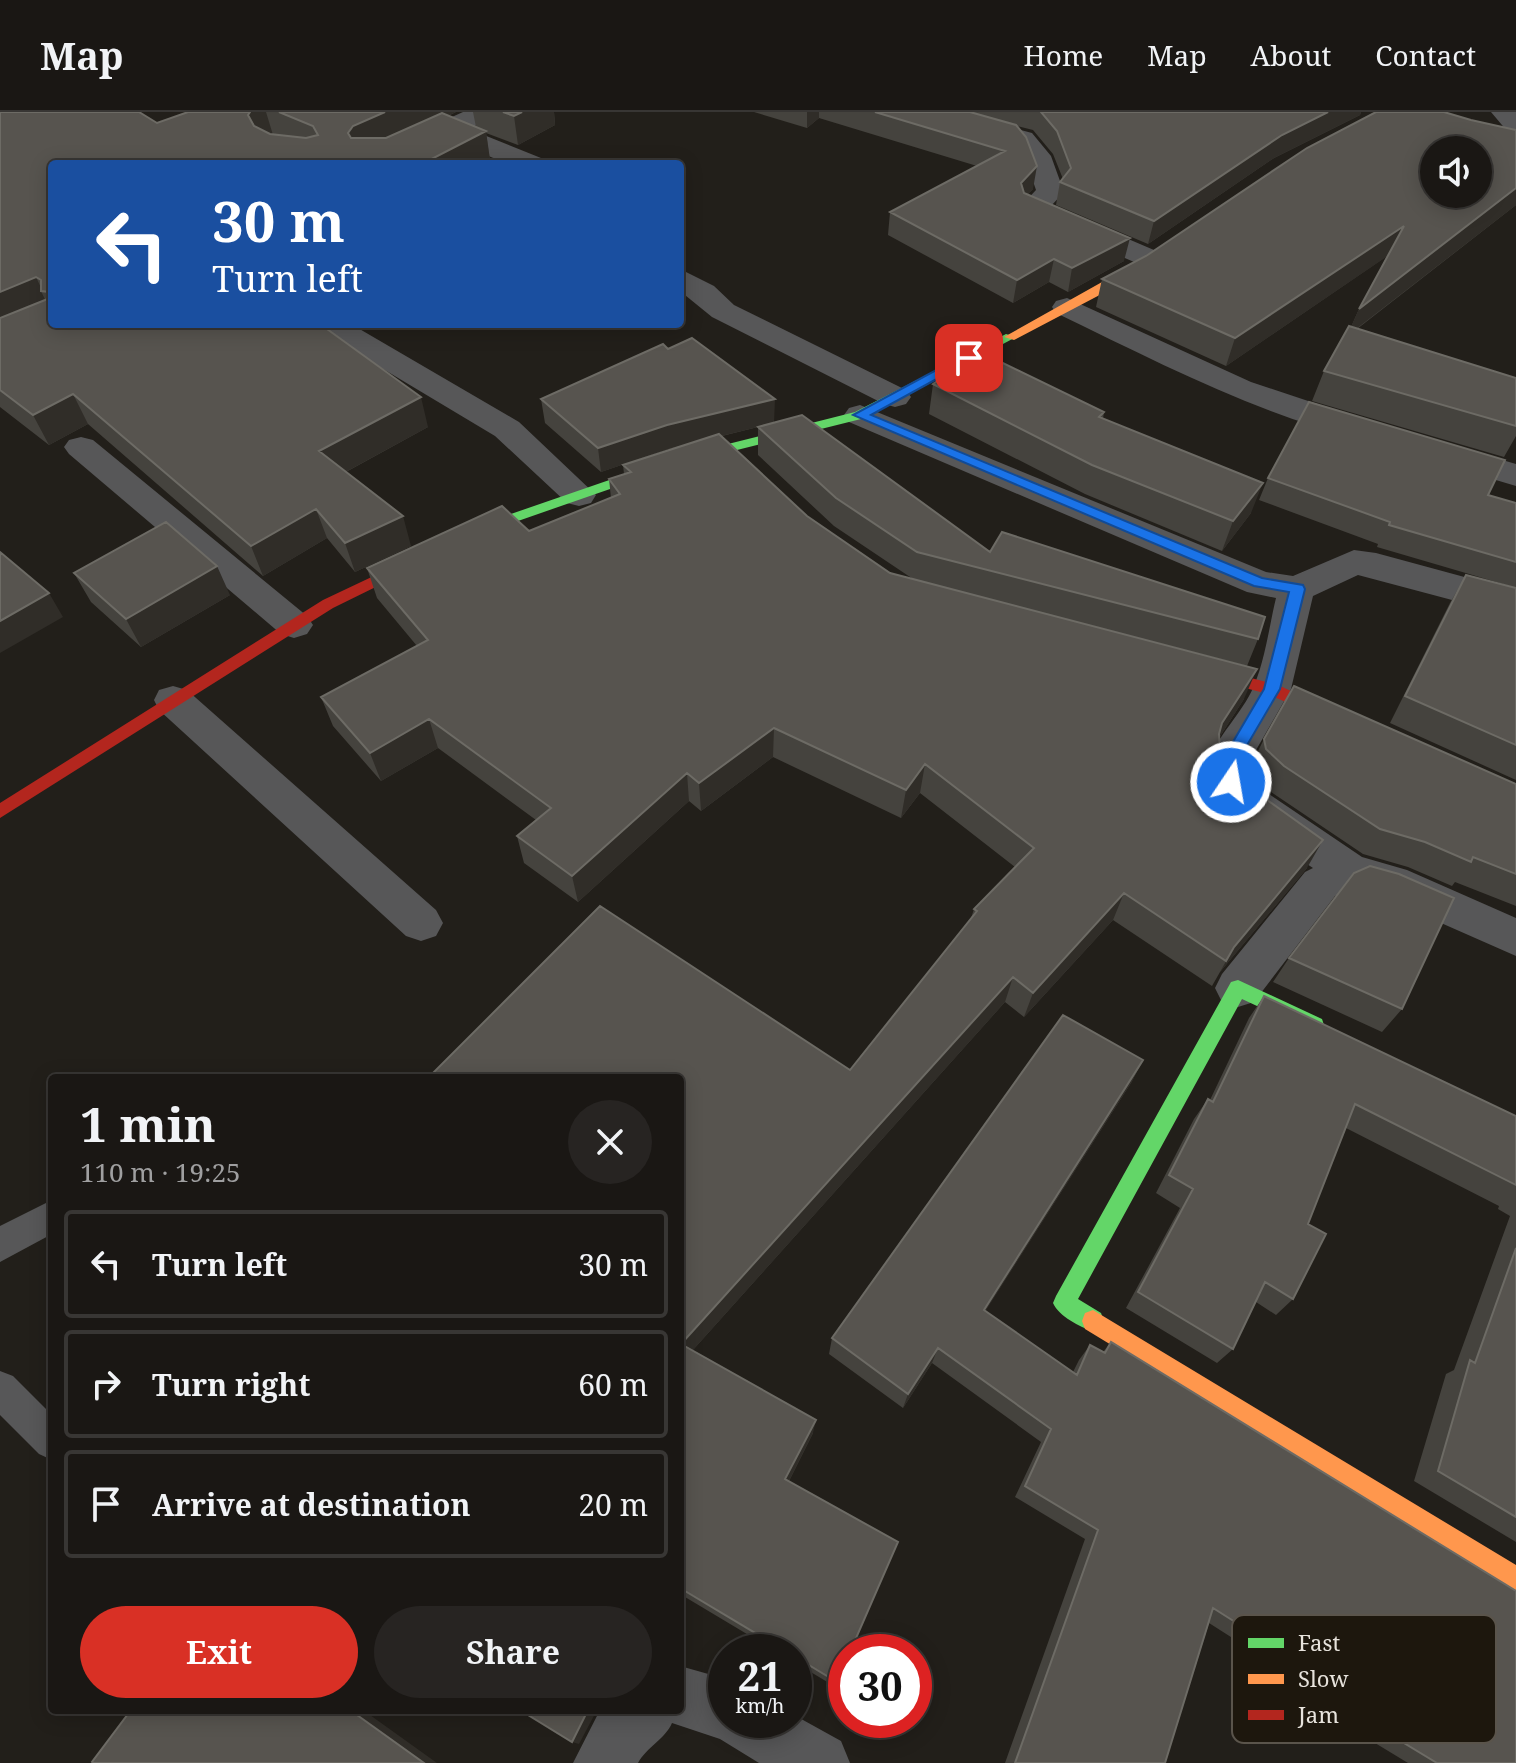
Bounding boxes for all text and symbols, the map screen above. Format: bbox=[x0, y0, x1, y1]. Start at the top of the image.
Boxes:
text: Map bbox=[40, 29, 124, 81]
text: Home bbox=[1024, 36, 1103, 74]
text: Map bbox=[1147, 36, 1207, 74]
text: About bbox=[1251, 36, 1331, 74]
text: Contact bbox=[1375, 36, 1476, 74]
map controls bbox=[1420, 136, 1492, 208]
button: sound bbox=[1420, 136, 1492, 208]
text: 30 m bbox=[212, 182, 345, 258]
icon: left bbox=[80, 192, 184, 296]
text: Turn left bbox=[212, 254, 363, 303]
pin bbox=[935, 324, 1003, 392]
icon: arrive bbox=[947, 336, 991, 380]
position arrow bbox=[1189, 740, 1273, 824]
text: 1 min bbox=[80, 1091, 216, 1156]
button: close bbox=[568, 1100, 652, 1184]
text: 110 m · 19:25 bbox=[80, 1154, 241, 1190]
icon: left bbox=[84, 1242, 128, 1286]
text: Turn left bbox=[152, 1244, 287, 1285]
text: 30 m bbox=[578, 1244, 648, 1285]
icon: right bbox=[84, 1362, 128, 1406]
text: Turn right bbox=[152, 1364, 310, 1405]
text: 60 m bbox=[578, 1364, 648, 1405]
icon: arrive bbox=[84, 1482, 128, 1526]
text: Arrive at destination bbox=[152, 1484, 471, 1525]
text: 20 m bbox=[578, 1484, 648, 1525]
button: Exit bbox=[80, 1606, 358, 1698]
button: Share bbox=[374, 1606, 652, 1698]
legend bbox=[1232, 1615, 1496, 1743]
text: Fast bbox=[1298, 1627, 1340, 1657]
speed limit sign: 30 bbox=[828, 1634, 932, 1738]
text: 21 bbox=[737, 1648, 783, 1703]
text: Slow bbox=[1298, 1663, 1348, 1693]
text: km/h bbox=[735, 1692, 785, 1719]
text: Jam bbox=[1297, 1699, 1339, 1729]

